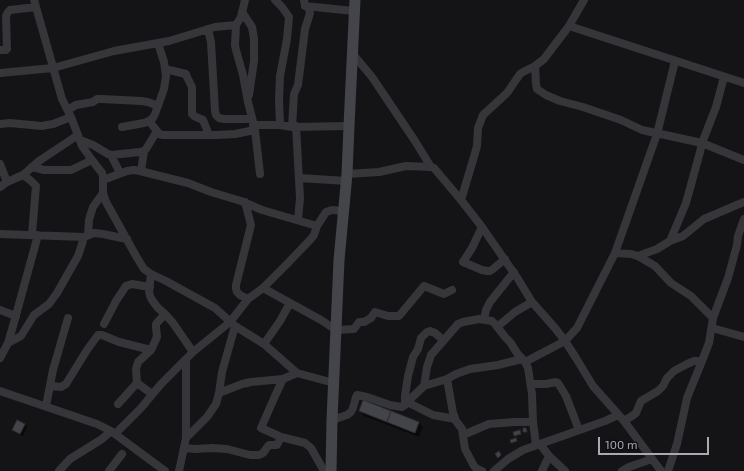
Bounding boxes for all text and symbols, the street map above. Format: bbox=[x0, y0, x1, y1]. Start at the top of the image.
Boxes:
scale bar bbox=[600, 429, 711, 455]
text: 100 m bbox=[605, 437, 637, 451]

